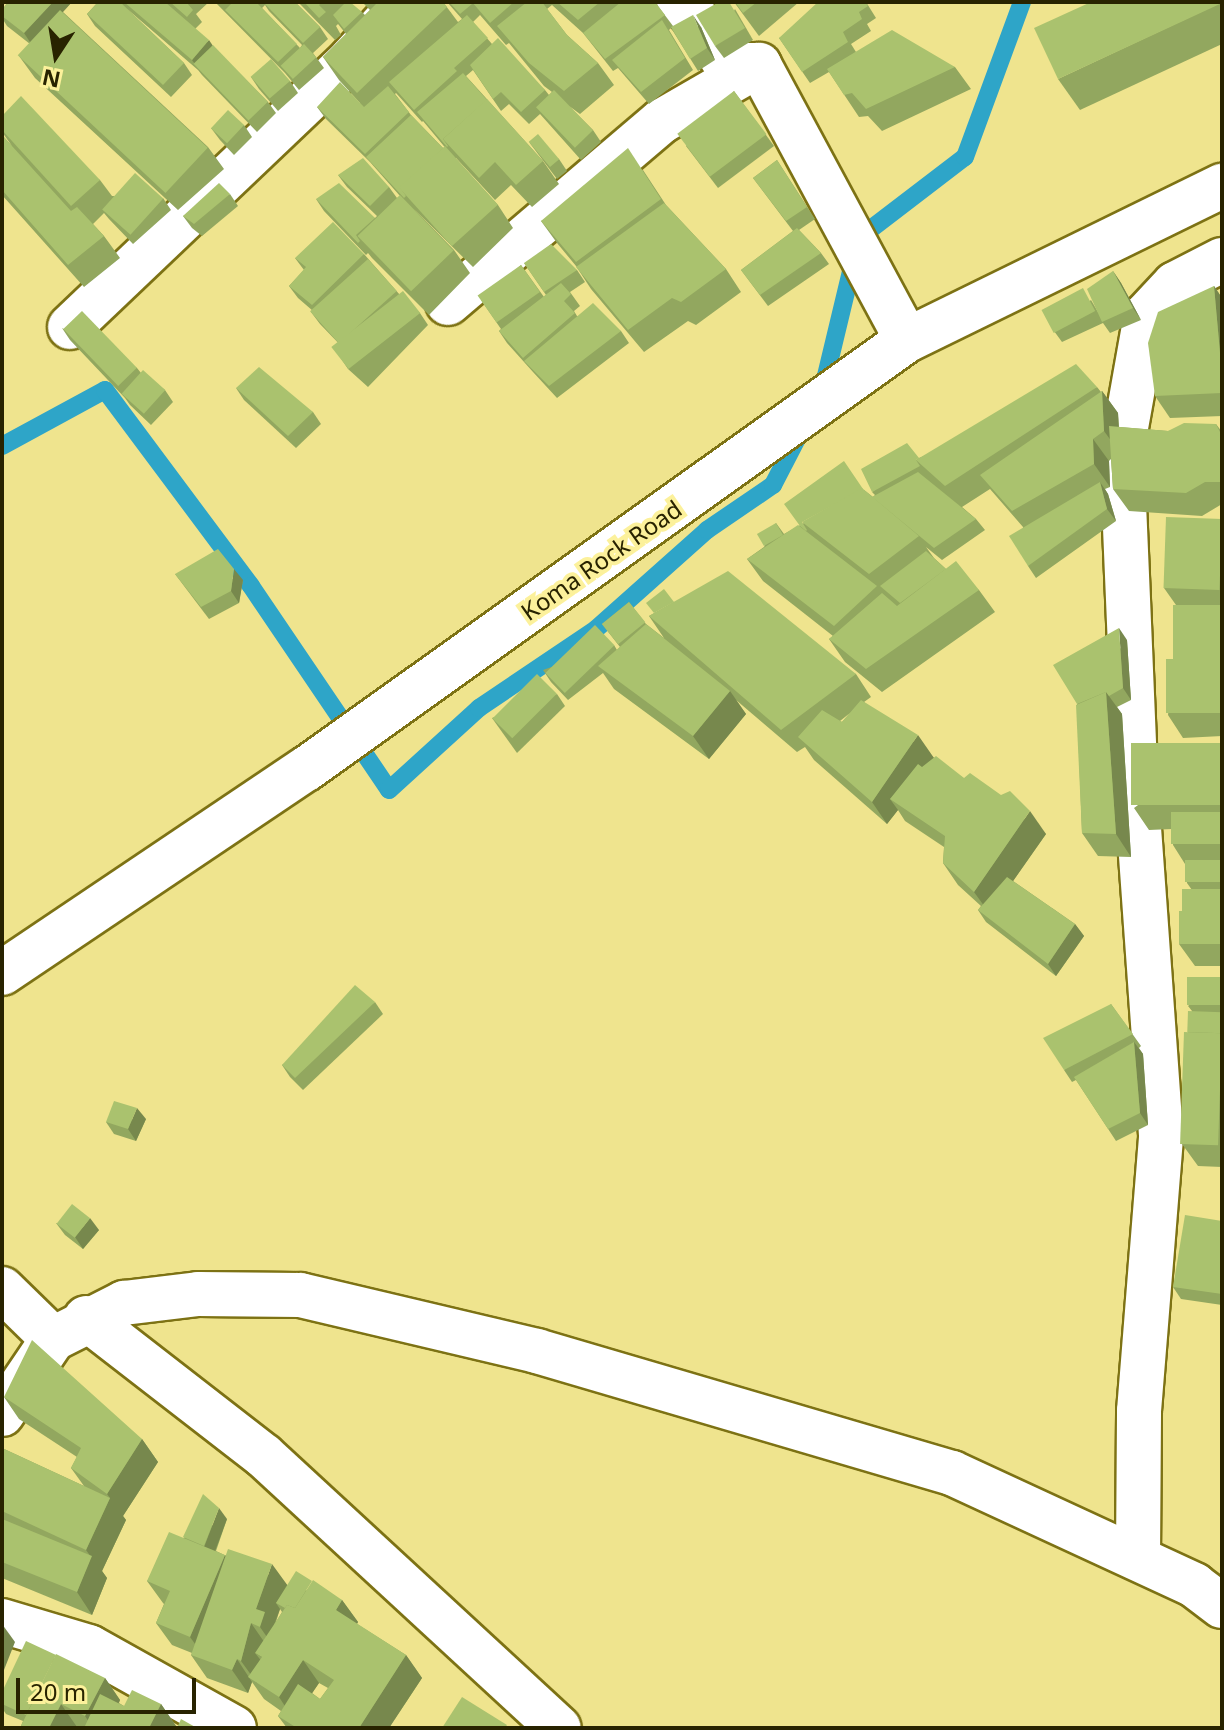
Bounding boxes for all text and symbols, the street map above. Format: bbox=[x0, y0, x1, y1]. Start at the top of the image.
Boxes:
north arrow bbox=[16, 16, 96, 96]
text: N bbox=[39, 63, 63, 96]
street label: Koma Rock Road bbox=[515, 494, 687, 626]
scale bar bbox=[20, 1662, 200, 1712]
text: 20 m bbox=[30, 1675, 86, 1708]

